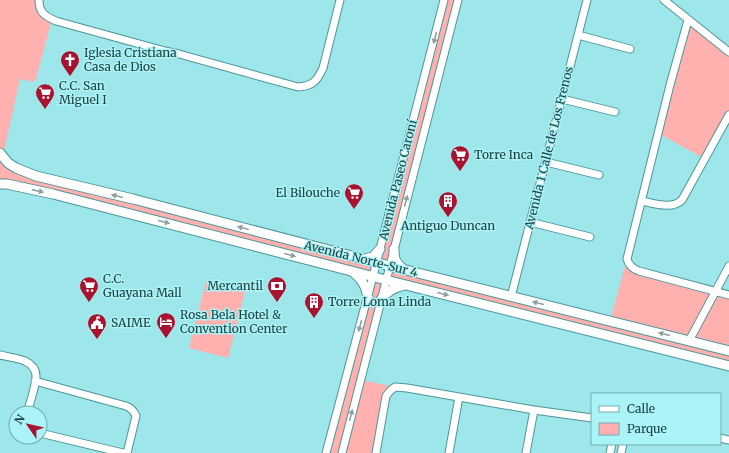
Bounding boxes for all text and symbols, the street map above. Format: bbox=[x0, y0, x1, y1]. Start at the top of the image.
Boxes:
one-way arrow bbox=[431, 32, 437, 44]
place label: Iglesia Cristiana Casa de Dios bbox=[84, 45, 177, 74]
church icon: Iglesia Cristiana Casa de Dios bbox=[59, 49, 81, 77]
street label: Avenida 1 Calle de Los Frenos bbox=[521, 65, 576, 232]
place label: C.C. San Miguel I bbox=[59, 78, 107, 107]
supermarket icon: C.C. San Miguel I bbox=[34, 82, 56, 110]
street label: Avenida Paseo Caroní bbox=[375, 117, 420, 243]
supermarket icon: Torre Inca bbox=[449, 144, 471, 172]
place label: Torre Inca bbox=[474, 147, 534, 162]
supermarket icon: El Bilouche bbox=[343, 182, 365, 210]
place label: El Bilouche bbox=[276, 185, 340, 200]
one-way arrow bbox=[32, 188, 44, 194]
building icon: Antiguo Duncan bbox=[437, 190, 459, 218]
one-way arrow bbox=[111, 192, 124, 198]
one-way arrow bbox=[403, 195, 409, 207]
place label: Antiguo Duncan bbox=[400, 218, 495, 233]
one-way arrow bbox=[158, 220, 171, 226]
one-way arrow bbox=[237, 225, 249, 231]
street label: Avenida Norte-Sur 4 bbox=[302, 237, 420, 280]
one-way arrow bbox=[284, 252, 296, 258]
place label: C.C. Guayana Mall bbox=[103, 271, 182, 300]
supermarket icon: C.C. Guayana Mall bbox=[78, 275, 100, 303]
bank icon: Mercantil bbox=[266, 275, 288, 303]
place label: Mercantil bbox=[207, 278, 263, 293]
building icon: Torre Loma Linda bbox=[303, 291, 325, 319]
one-way arrow bbox=[437, 291, 449, 297]
place label: Torre Loma Linda bbox=[328, 294, 432, 309]
one-way arrow bbox=[532, 300, 544, 306]
place label: Rosa Bela Hotel & Convention Center bbox=[180, 307, 288, 336]
hotel icon: Rosa Bela Hotel & Convention Center bbox=[155, 311, 177, 339]
public building icon: SAIME bbox=[86, 312, 108, 340]
place label: SAIME bbox=[111, 315, 151, 330]
one-way arrow bbox=[357, 321, 363, 333]
one-way arrow bbox=[658, 331, 670, 337]
legend bbox=[591, 393, 721, 445]
text: Calle bbox=[627, 401, 655, 416]
north arrow bbox=[8, 405, 48, 445]
one-way arrow bbox=[349, 409, 355, 421]
text: N bbox=[11, 412, 28, 427]
text: Parque bbox=[627, 421, 667, 436]

